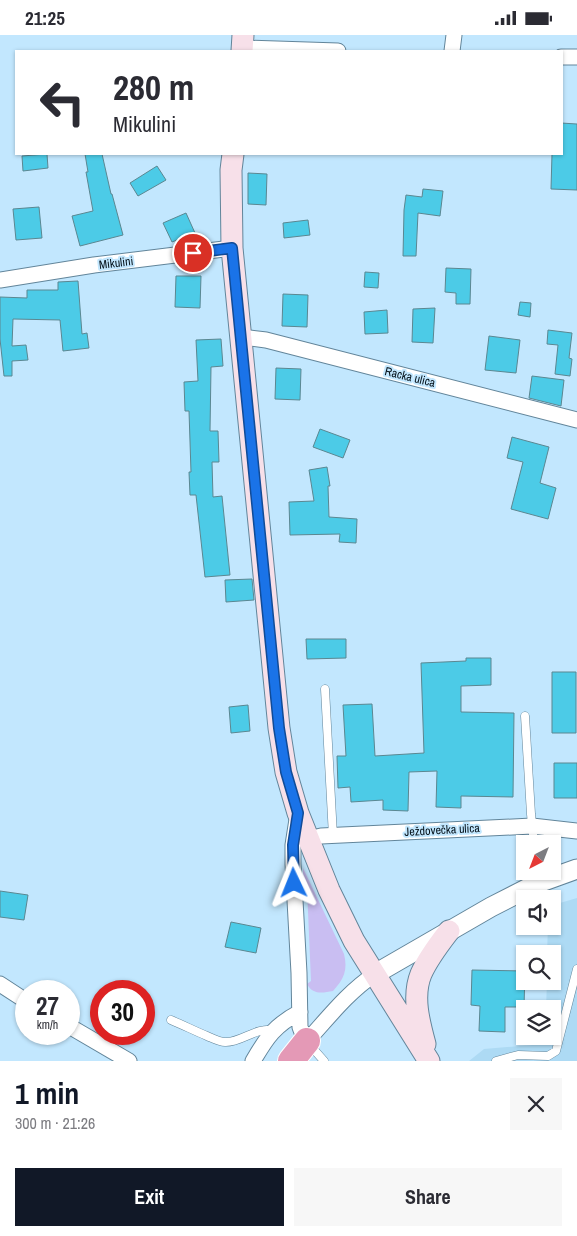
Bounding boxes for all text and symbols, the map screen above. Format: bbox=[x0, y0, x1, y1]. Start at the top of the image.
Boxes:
text: 21:25 bbox=[25, 5, 65, 31]
text: 280 m bbox=[113, 64, 194, 111]
icon: left bbox=[30, 70, 95, 135]
text: Mikulini bbox=[113, 109, 176, 139]
pin bbox=[172, 232, 214, 274]
icon: arrive bbox=[179, 239, 207, 267]
street label: Mikulini bbox=[98, 253, 134, 273]
street label: Racka ulica bbox=[383, 363, 437, 391]
street label: Ježdovečka ulica bbox=[404, 820, 481, 840]
north arrow bbox=[516, 835, 561, 880]
map controls bbox=[516, 835, 561, 1045]
position arrow bbox=[267, 856, 319, 908]
button: sound bbox=[516, 890, 561, 935]
button: search bbox=[516, 945, 561, 990]
speed limit sign: 30 bbox=[90, 980, 155, 1045]
text: 27 bbox=[36, 989, 59, 1023]
button: layers bbox=[516, 1000, 561, 1045]
text: km/h bbox=[37, 1017, 58, 1033]
text: 1 min bbox=[15, 1073, 79, 1113]
button: close bbox=[510, 1078, 562, 1130]
text: 300 m · 21:26 bbox=[15, 1112, 95, 1134]
button: Exit bbox=[15, 1168, 284, 1226]
button: Share bbox=[294, 1168, 562, 1226]

